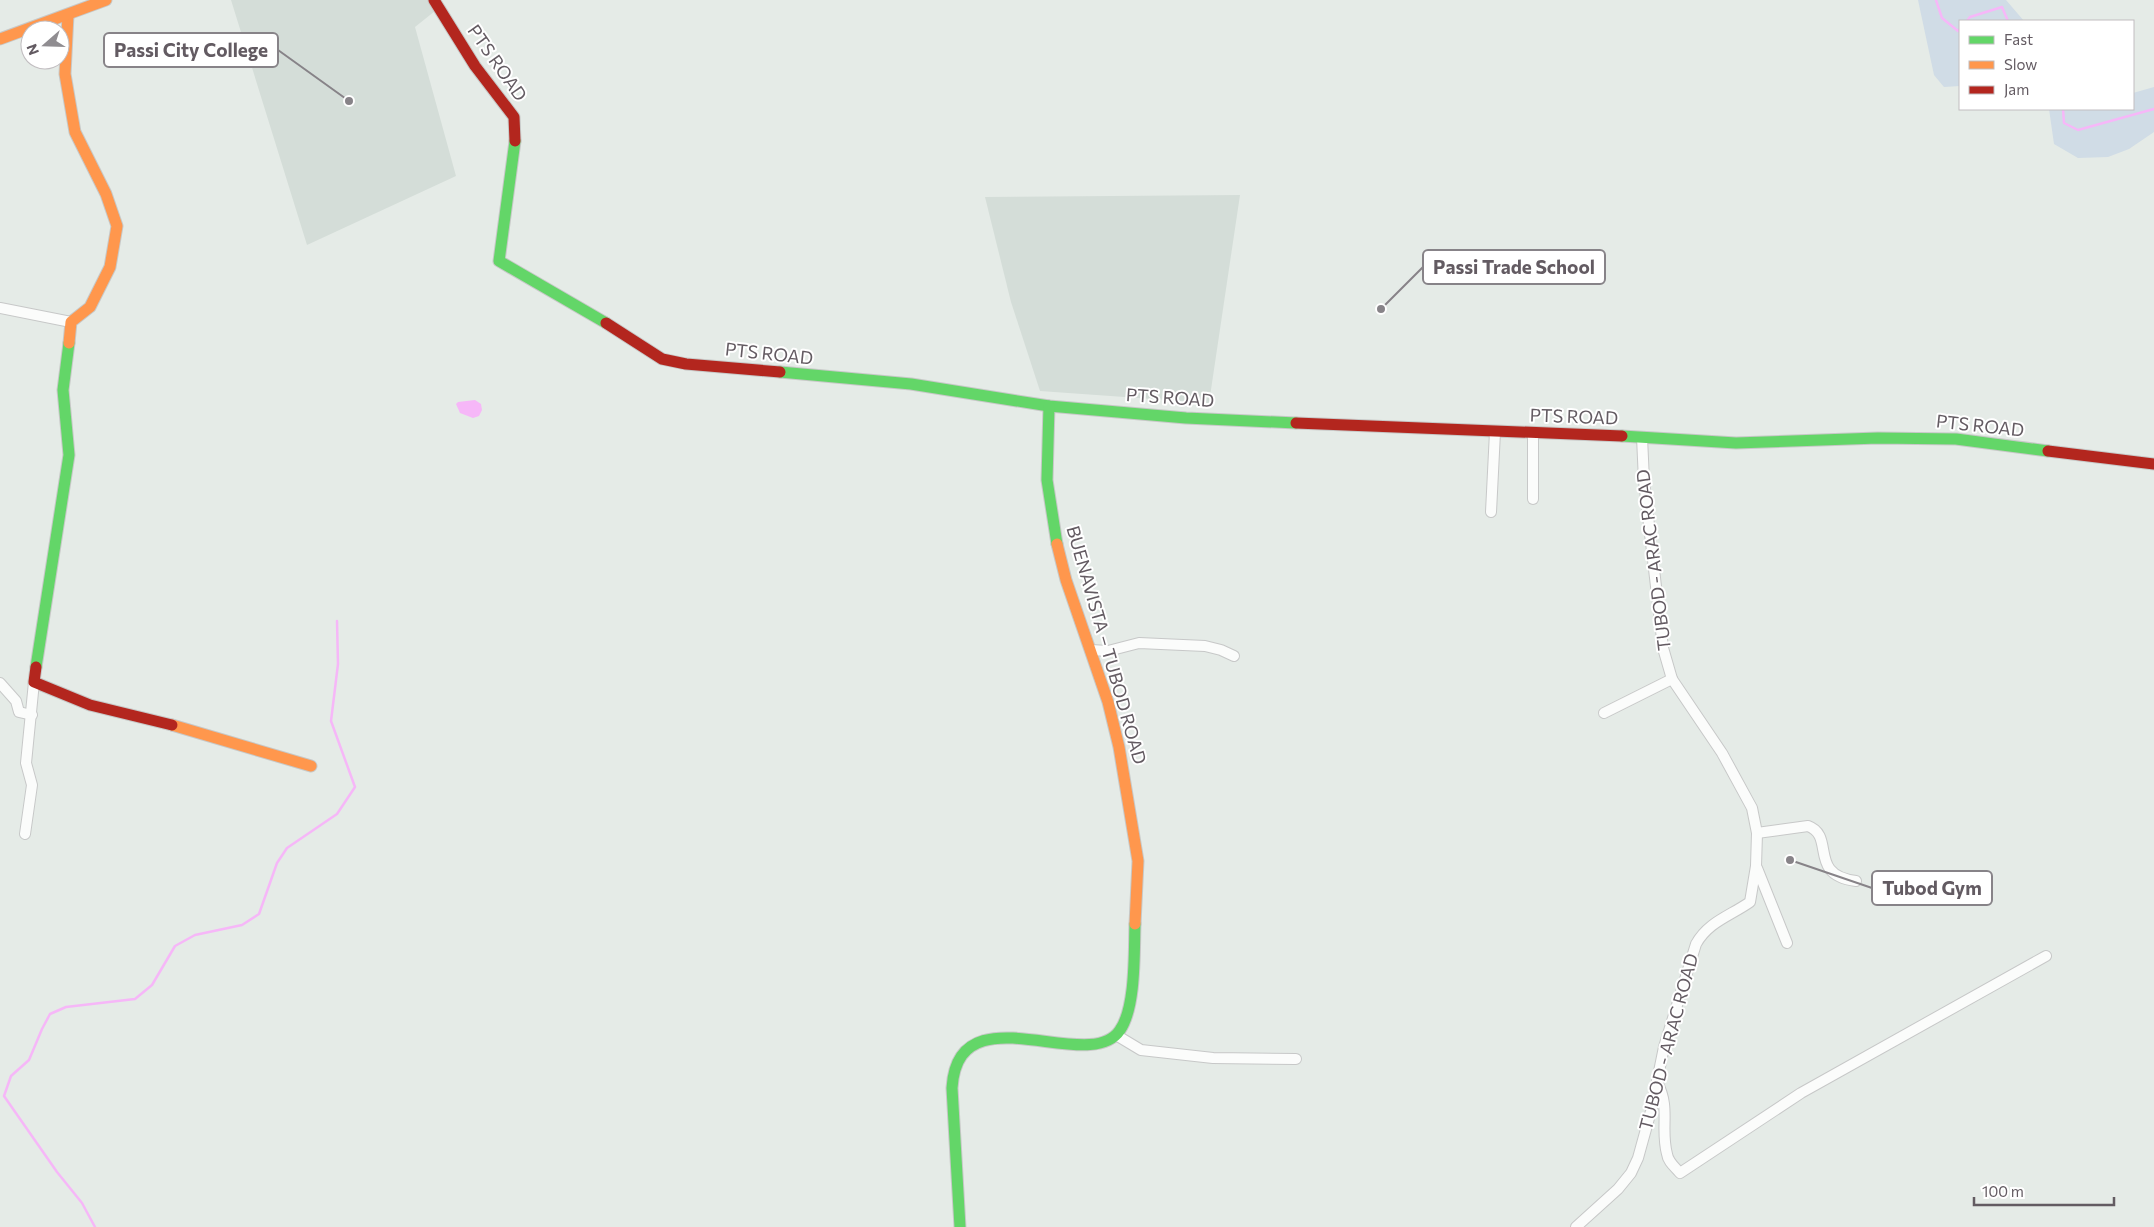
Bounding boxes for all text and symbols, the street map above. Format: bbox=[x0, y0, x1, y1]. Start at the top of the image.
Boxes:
north arrow bbox=[20, 20, 70, 70]
street label: PTS ROAD bbox=[463, 20, 532, 105]
legend bbox=[1959, 20, 2134, 110]
text: Fast bbox=[2004, 30, 2033, 48]
callout: Passi City College bbox=[104, 33, 278, 67]
text: Passi City College bbox=[114, 38, 268, 61]
text: N bbox=[23, 42, 42, 57]
text: Slow bbox=[2004, 55, 2037, 73]
text: Jam bbox=[2004, 80, 2029, 98]
callout: Passi Trade School bbox=[1423, 250, 1605, 284]
text: Passi Trade School bbox=[1433, 255, 1595, 278]
street label: PTS ROAD bbox=[724, 337, 814, 369]
street label: PTS ROAD bbox=[1125, 383, 1215, 411]
street label: PTS ROAD bbox=[1529, 403, 1619, 429]
street label: PTS ROAD bbox=[1935, 409, 2025, 441]
street label: TUBOD - ARAC ROAD bbox=[1631, 468, 1675, 652]
street label: BUENAVISTA – TUBOD ROAD bbox=[1062, 523, 1152, 767]
callout: Tubod Gym bbox=[1872, 871, 1992, 905]
text: Tubod Gym bbox=[1882, 876, 1982, 899]
street label: TUBOD - ARAC ROAD bbox=[1634, 951, 1702, 1133]
scale bar bbox=[1974, 1174, 2114, 1206]
text: 100 m bbox=[1982, 1182, 2024, 1200]

